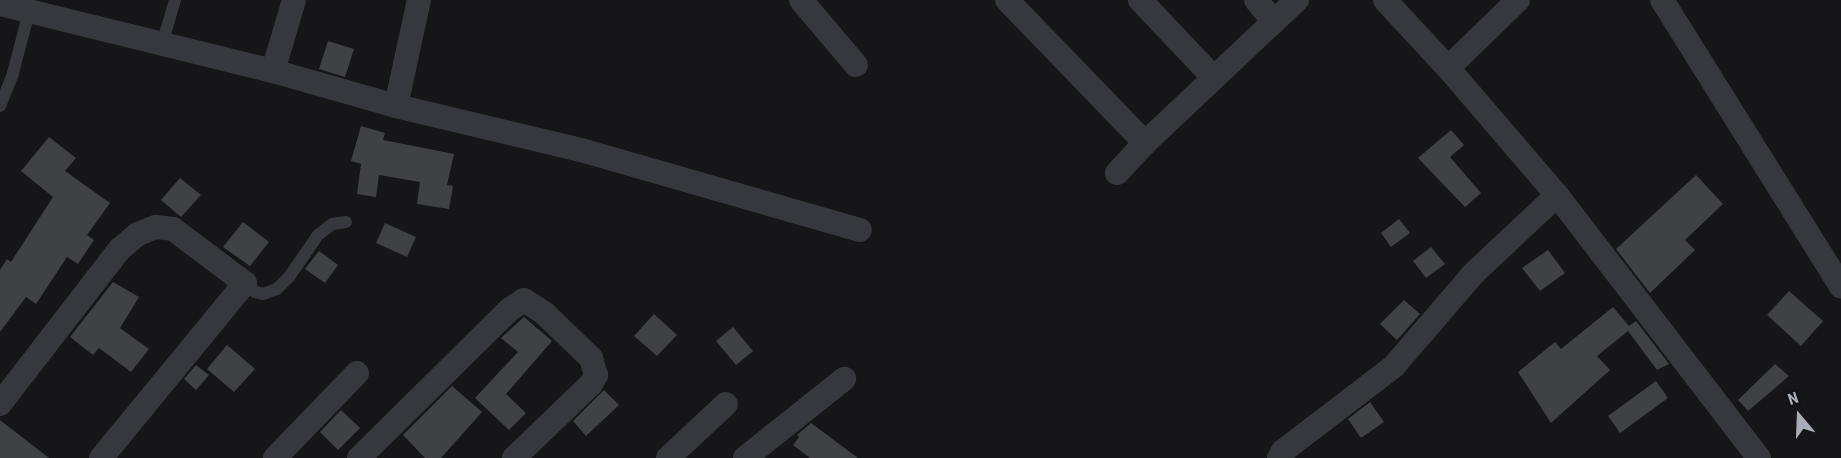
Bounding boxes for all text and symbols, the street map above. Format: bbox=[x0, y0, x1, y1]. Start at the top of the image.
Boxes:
north arrow bbox=[1769, 386, 1829, 446]
text: N bbox=[1785, 388, 1801, 409]

